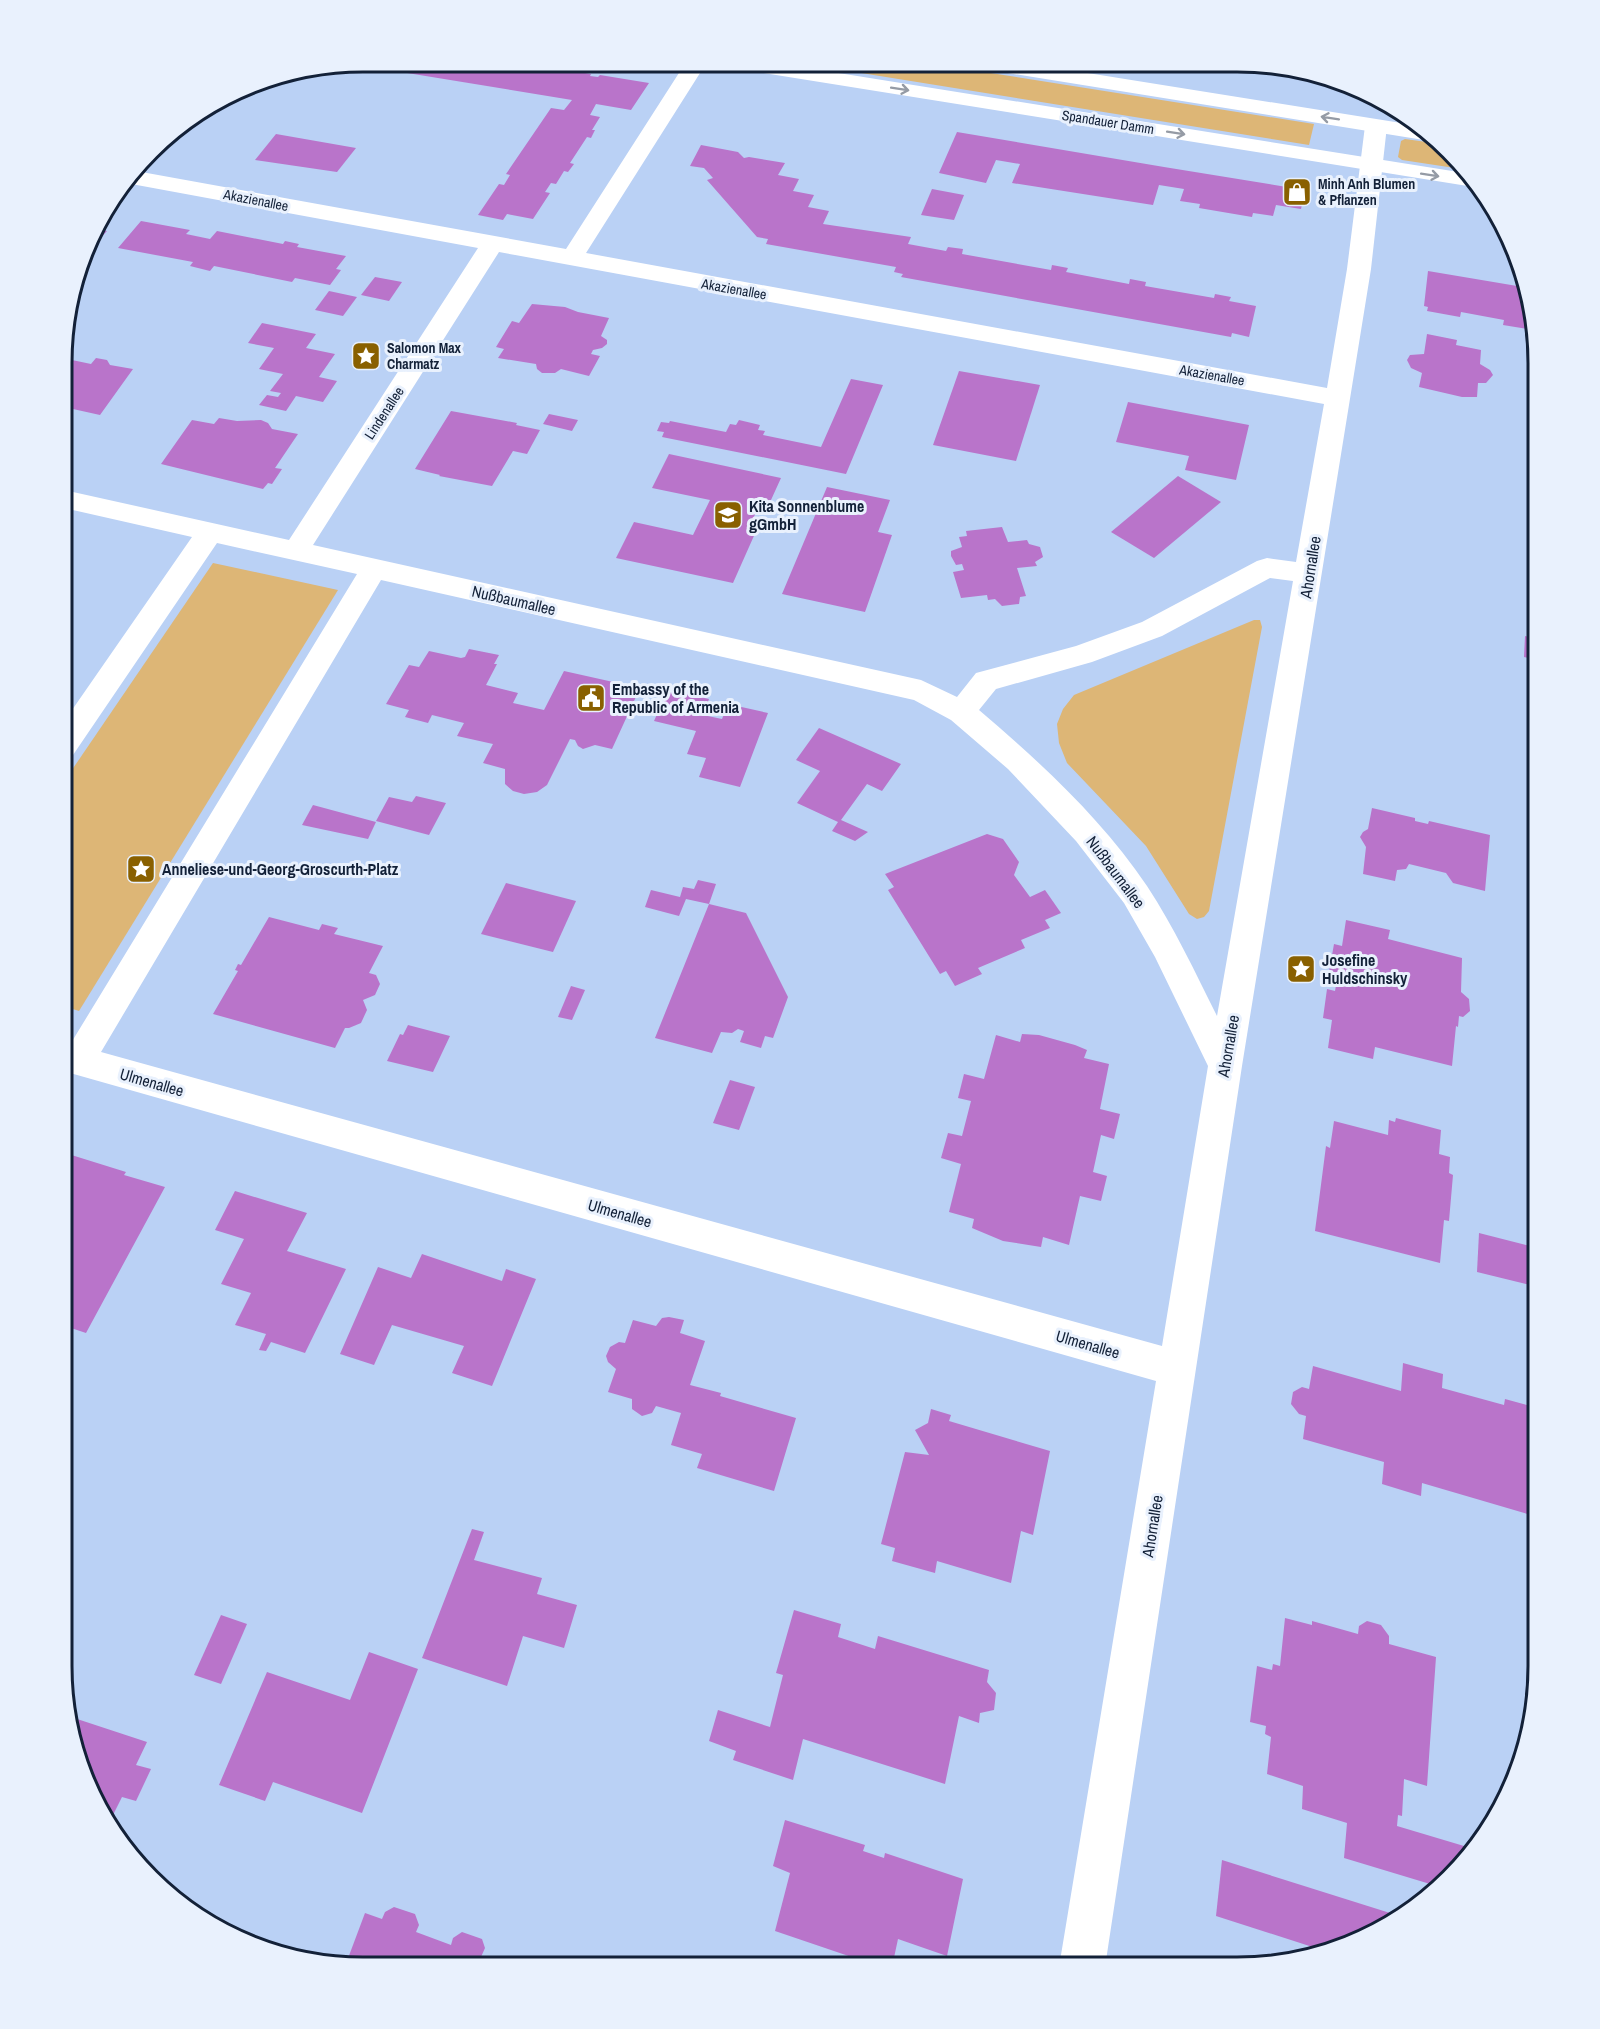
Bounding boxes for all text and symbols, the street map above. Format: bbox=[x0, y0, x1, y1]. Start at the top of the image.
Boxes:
one-way arrow bbox=[890, 83, 910, 94]
street label: Spandauer Damm bbox=[1061, 106, 1155, 138]
one-way arrow bbox=[1321, 113, 1341, 124]
one-way arrow bbox=[1165, 128, 1185, 139]
one-way arrow bbox=[1420, 169, 1440, 180]
place label: Minh Anh Blumen & Pflanzen bbox=[1318, 175, 1415, 209]
shop icon: Minh Anh Blumen & Pflanzen bbox=[1281, 176, 1313, 208]
street label: Akazienallee bbox=[221, 185, 290, 215]
street label: Akazienallee bbox=[699, 274, 768, 304]
place label: Salomon Max Charmatz bbox=[387, 339, 462, 373]
place icon: Salomon Max Charmatz bbox=[350, 340, 382, 372]
street label: Akazienallee bbox=[1177, 360, 1246, 390]
street label: Lindenallee bbox=[360, 383, 408, 443]
place label: Kita Sonnenblume gGmbH bbox=[749, 495, 864, 535]
school or university icon: Kita Sonnenblume gGmbH bbox=[712, 499, 744, 531]
street label: Ahornallee bbox=[1294, 534, 1326, 601]
street label: Nußbaumallee bbox=[470, 580, 558, 620]
place label: Embassy of the Republic of Armenia bbox=[612, 678, 740, 718]
public building icon: Embassy of the Republic of Armenia bbox=[575, 682, 607, 714]
street label: Nußbaumallee bbox=[1082, 831, 1150, 913]
place icon: Anneliese-und-Georg-Groscurth-Platz bbox=[125, 853, 157, 885]
place label: Anneliese-und-Georg-Groscurth-Platz bbox=[162, 858, 399, 880]
place label: Josefine Huldschinsky bbox=[1322, 949, 1408, 989]
place icon: Josefine Huldschinsky bbox=[1285, 953, 1317, 985]
street label: Ahornallee bbox=[1212, 1013, 1244, 1080]
street label: Ulmenallee bbox=[117, 1062, 187, 1102]
street label: Ulmenallee bbox=[585, 1193, 655, 1233]
street label: Ulmenallee bbox=[1053, 1324, 1123, 1364]
street label: Ahornallee bbox=[1136, 1493, 1168, 1560]

